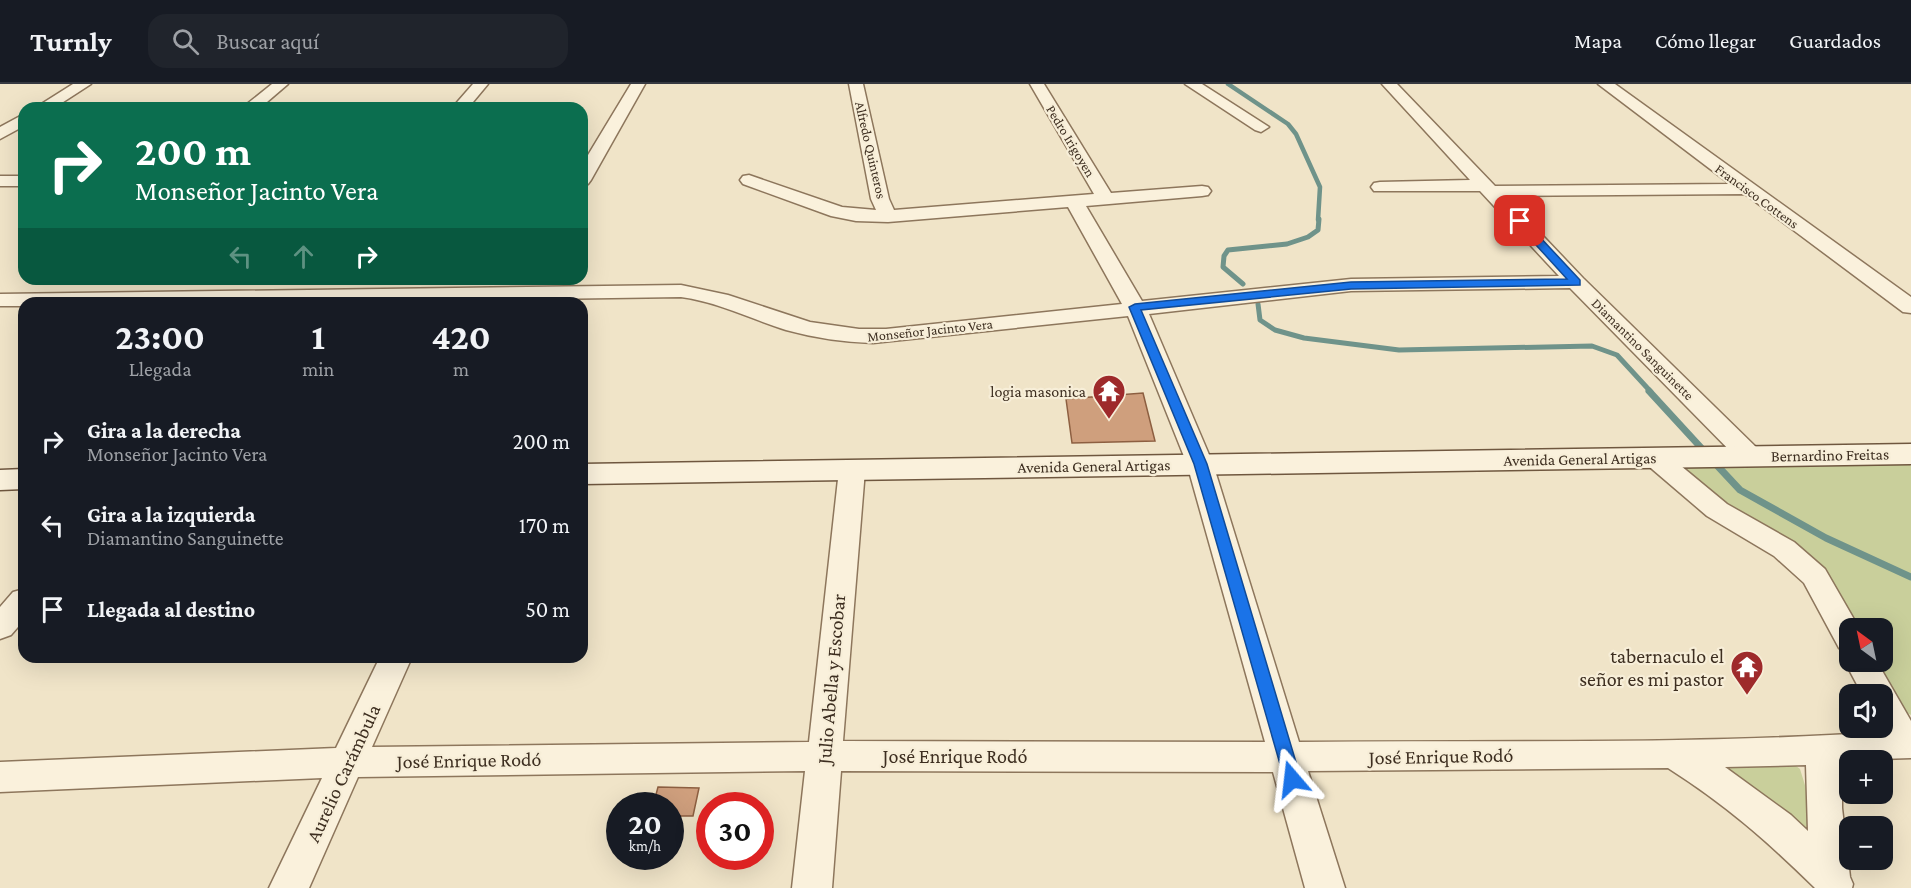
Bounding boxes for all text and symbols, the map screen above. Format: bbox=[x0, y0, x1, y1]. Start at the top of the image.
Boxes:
search box bbox=[148, 14, 568, 68]
icon: search bbox=[169, 25, 202, 58]
text: Turnly bbox=[30, 26, 112, 57]
text: Buscar aquí bbox=[217, 29, 319, 54]
text: Mapa bbox=[1574, 29, 1622, 53]
text: Cómo llegar bbox=[1655, 29, 1756, 53]
text: Guardados bbox=[1789, 29, 1881, 53]
street label: Alfredo Quinteros bbox=[852, 100, 890, 200]
street label: Pedro Irigoyen bbox=[1043, 102, 1099, 180]
icon: right bbox=[36, 126, 114, 204]
text: 200 m bbox=[135, 127, 251, 174]
street label: Francisco Cottens bbox=[1712, 160, 1802, 232]
text: Monseñor Jacinto Vera bbox=[135, 176, 379, 206]
pin bbox=[1494, 195, 1545, 246]
icon: arrive bbox=[1503, 204, 1536, 237]
icon: left bbox=[224, 240, 257, 273]
icon: ahead bbox=[287, 240, 320, 273]
icon: right bbox=[350, 240, 383, 273]
street label: Diamantino Sanguinette bbox=[1589, 295, 1697, 403]
street label: Monseñor Jacinto Vera bbox=[866, 315, 994, 345]
text: 23:00 bbox=[115, 317, 205, 357]
text: 1 bbox=[311, 317, 325, 357]
text: 420 bbox=[431, 317, 491, 357]
text: Llegada bbox=[129, 358, 191, 380]
text: min bbox=[302, 358, 334, 380]
text: m bbox=[453, 358, 469, 380]
temple icon: logia masonica bbox=[1091, 373, 1127, 420]
place label: logia masonica bbox=[990, 383, 1087, 401]
text: Gira a la derecha bbox=[87, 418, 241, 443]
icon: right bbox=[36, 425, 69, 458]
text: 200 m bbox=[513, 429, 570, 454]
text: Monseñor Jacinto Vera bbox=[87, 443, 267, 465]
street label: Bernardino Freitas bbox=[1771, 445, 1889, 465]
street label: Avenida General Artigas bbox=[1503, 449, 1657, 470]
street label: Avenida General Artigas bbox=[1017, 456, 1171, 477]
text: Gira a la izquierda bbox=[87, 502, 256, 527]
icon: left bbox=[36, 509, 69, 542]
text: 170 m bbox=[519, 513, 570, 538]
text: Diamantino Sanguinette bbox=[87, 527, 283, 549]
icon: arrive bbox=[36, 593, 69, 626]
street label: Julio Abella y Escobar bbox=[812, 593, 850, 767]
text: Llegada al destino bbox=[87, 597, 255, 622]
text: 50 m bbox=[525, 597, 570, 622]
north arrow bbox=[1839, 618, 1893, 672]
map controls bbox=[1839, 618, 1893, 870]
place label: tabernaculo el señor es mi pastor bbox=[1579, 645, 1724, 691]
temple icon: tabernaculo el señor es mi pastor bbox=[1729, 649, 1765, 696]
button: sound bbox=[1839, 684, 1893, 738]
street label: Aurelio Carámbula bbox=[301, 700, 385, 846]
street label: José Enrique Rodó bbox=[1366, 744, 1514, 769]
street label: José Enrique Rodó bbox=[881, 745, 1027, 768]
position arrow bbox=[1260, 747, 1324, 811]
street label: José Enrique Rodó bbox=[394, 748, 542, 773]
button: + bbox=[1839, 750, 1893, 804]
speed limit sign: 30 bbox=[696, 792, 774, 870]
text: 20 bbox=[628, 807, 662, 840]
button: − bbox=[1839, 816, 1893, 870]
text: km/h bbox=[629, 838, 661, 854]

